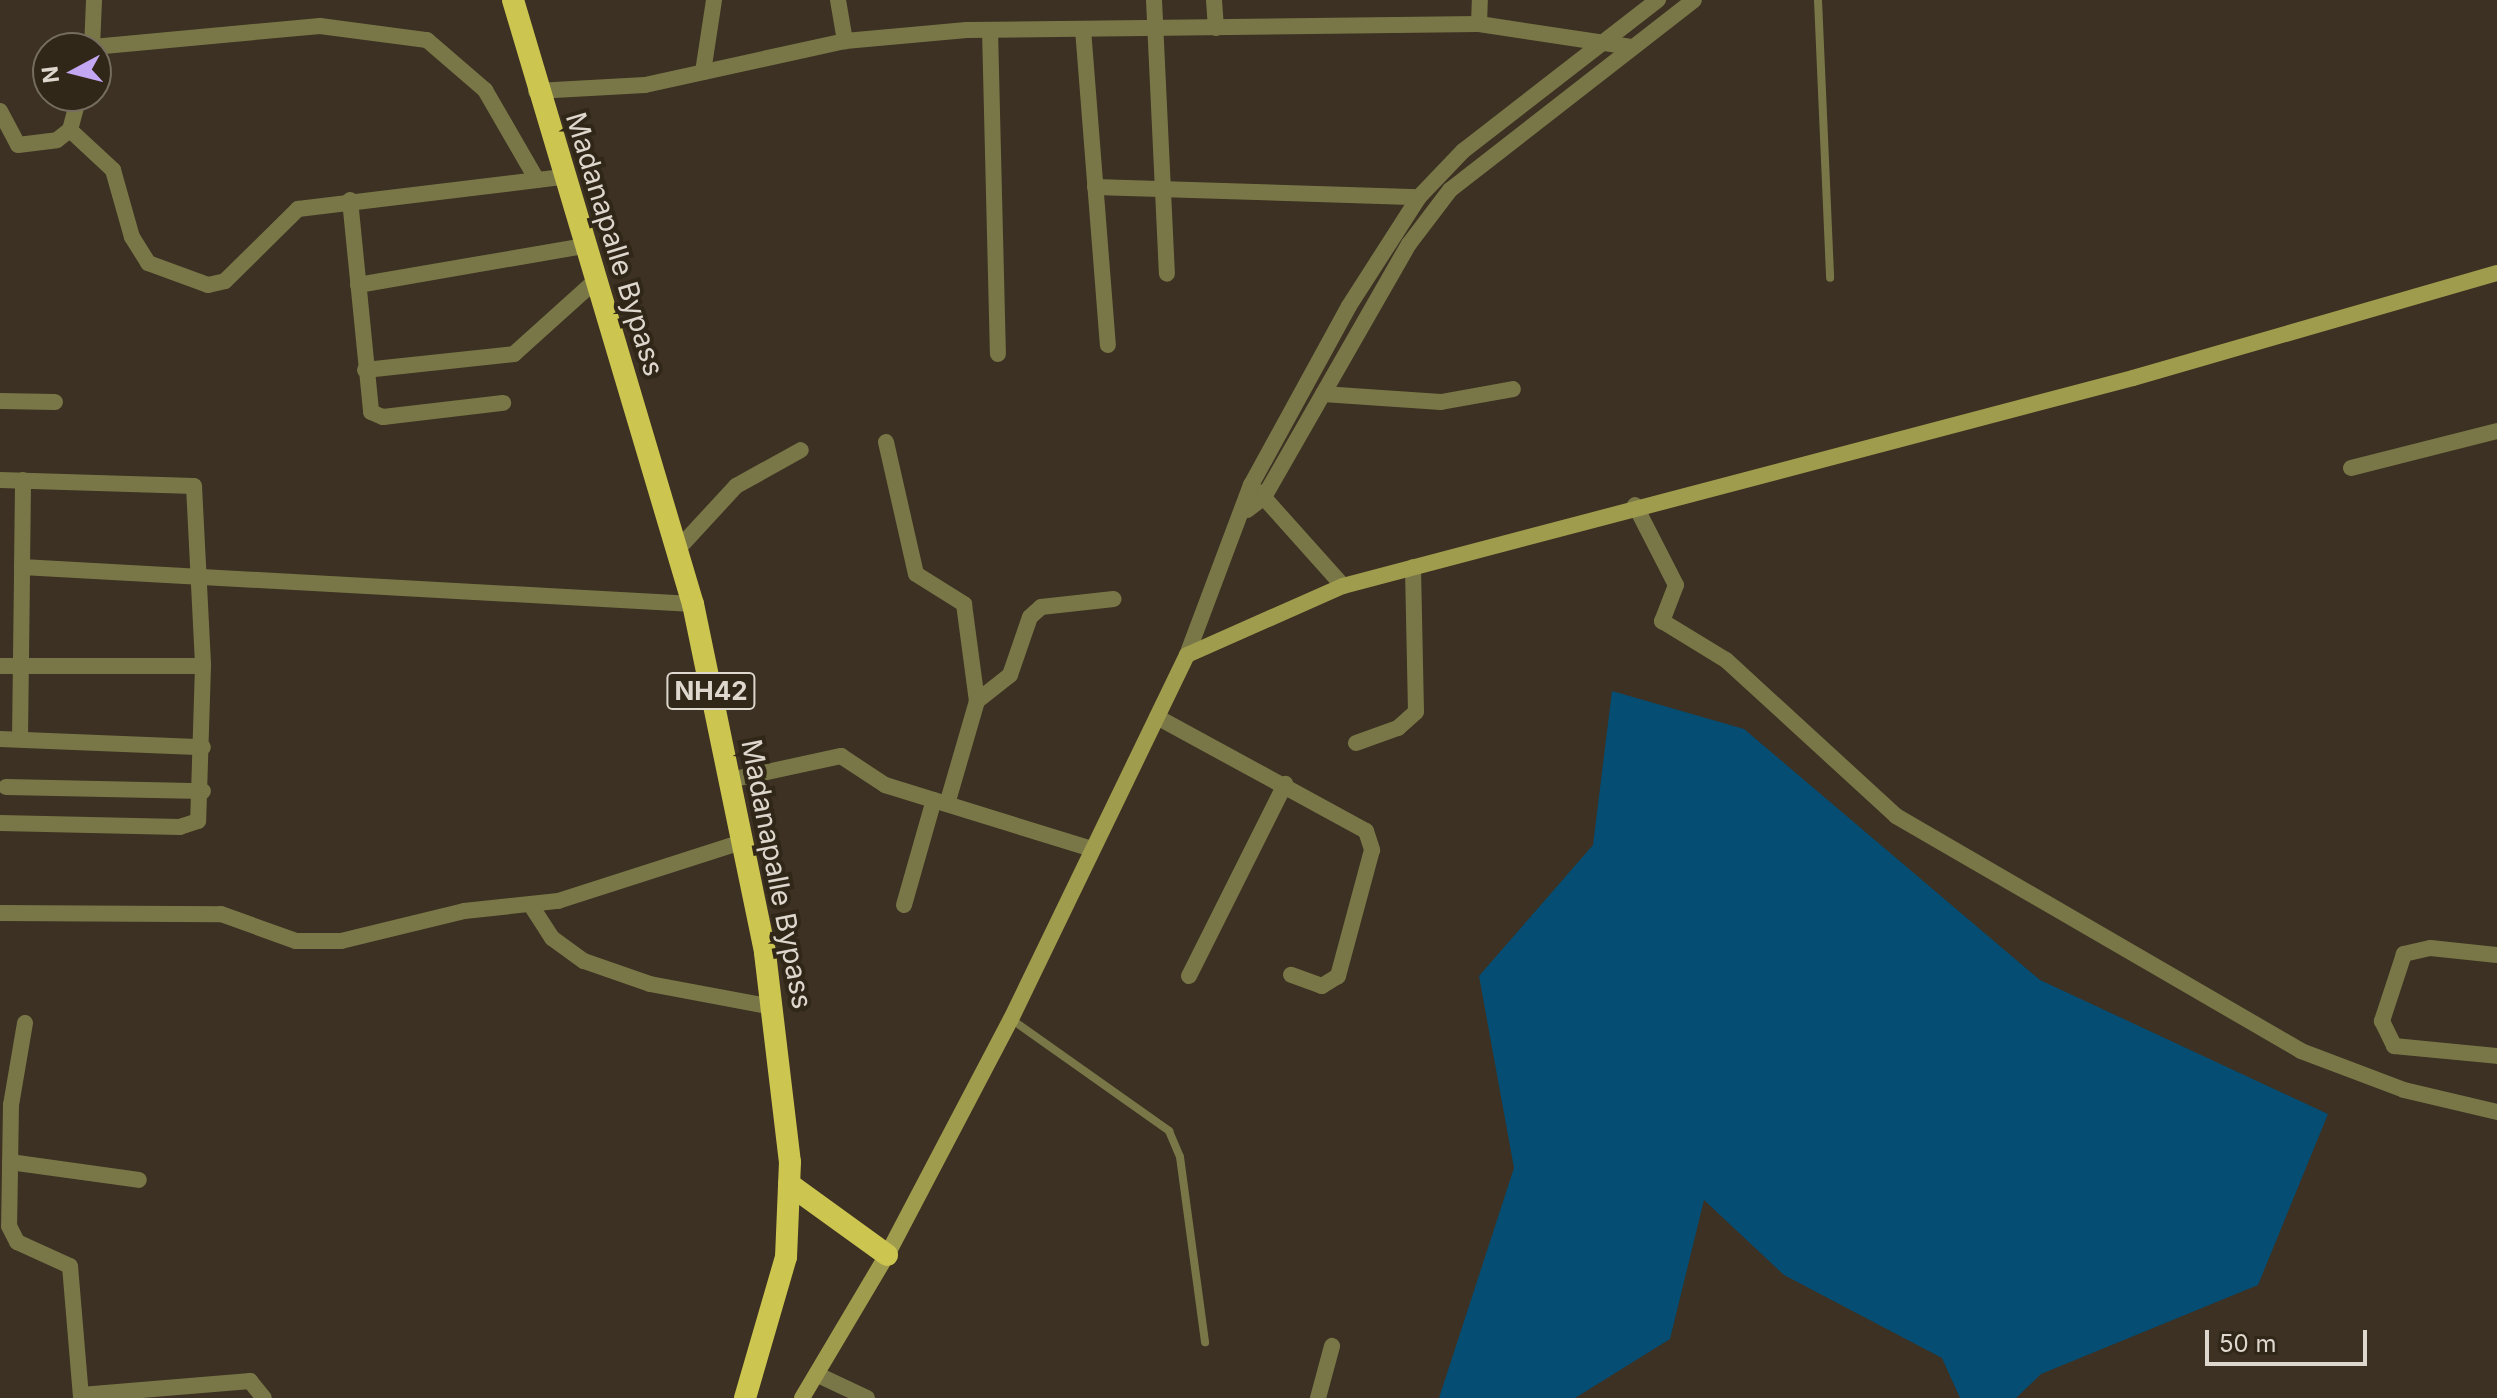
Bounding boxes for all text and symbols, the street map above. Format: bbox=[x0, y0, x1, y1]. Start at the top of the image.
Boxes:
north arrow bbox=[32, 32, 112, 112]
text: N bbox=[36, 65, 64, 85]
street label: Madanapalle Bypass bbox=[559, 108, 671, 380]
road number: NH42 bbox=[665, 669, 757, 713]
street label: Madanapalle Bypass bbox=[734, 736, 820, 1012]
scale bar bbox=[2209, 1314, 2371, 1364]
text: 50 m bbox=[2219, 1329, 2277, 1358]

